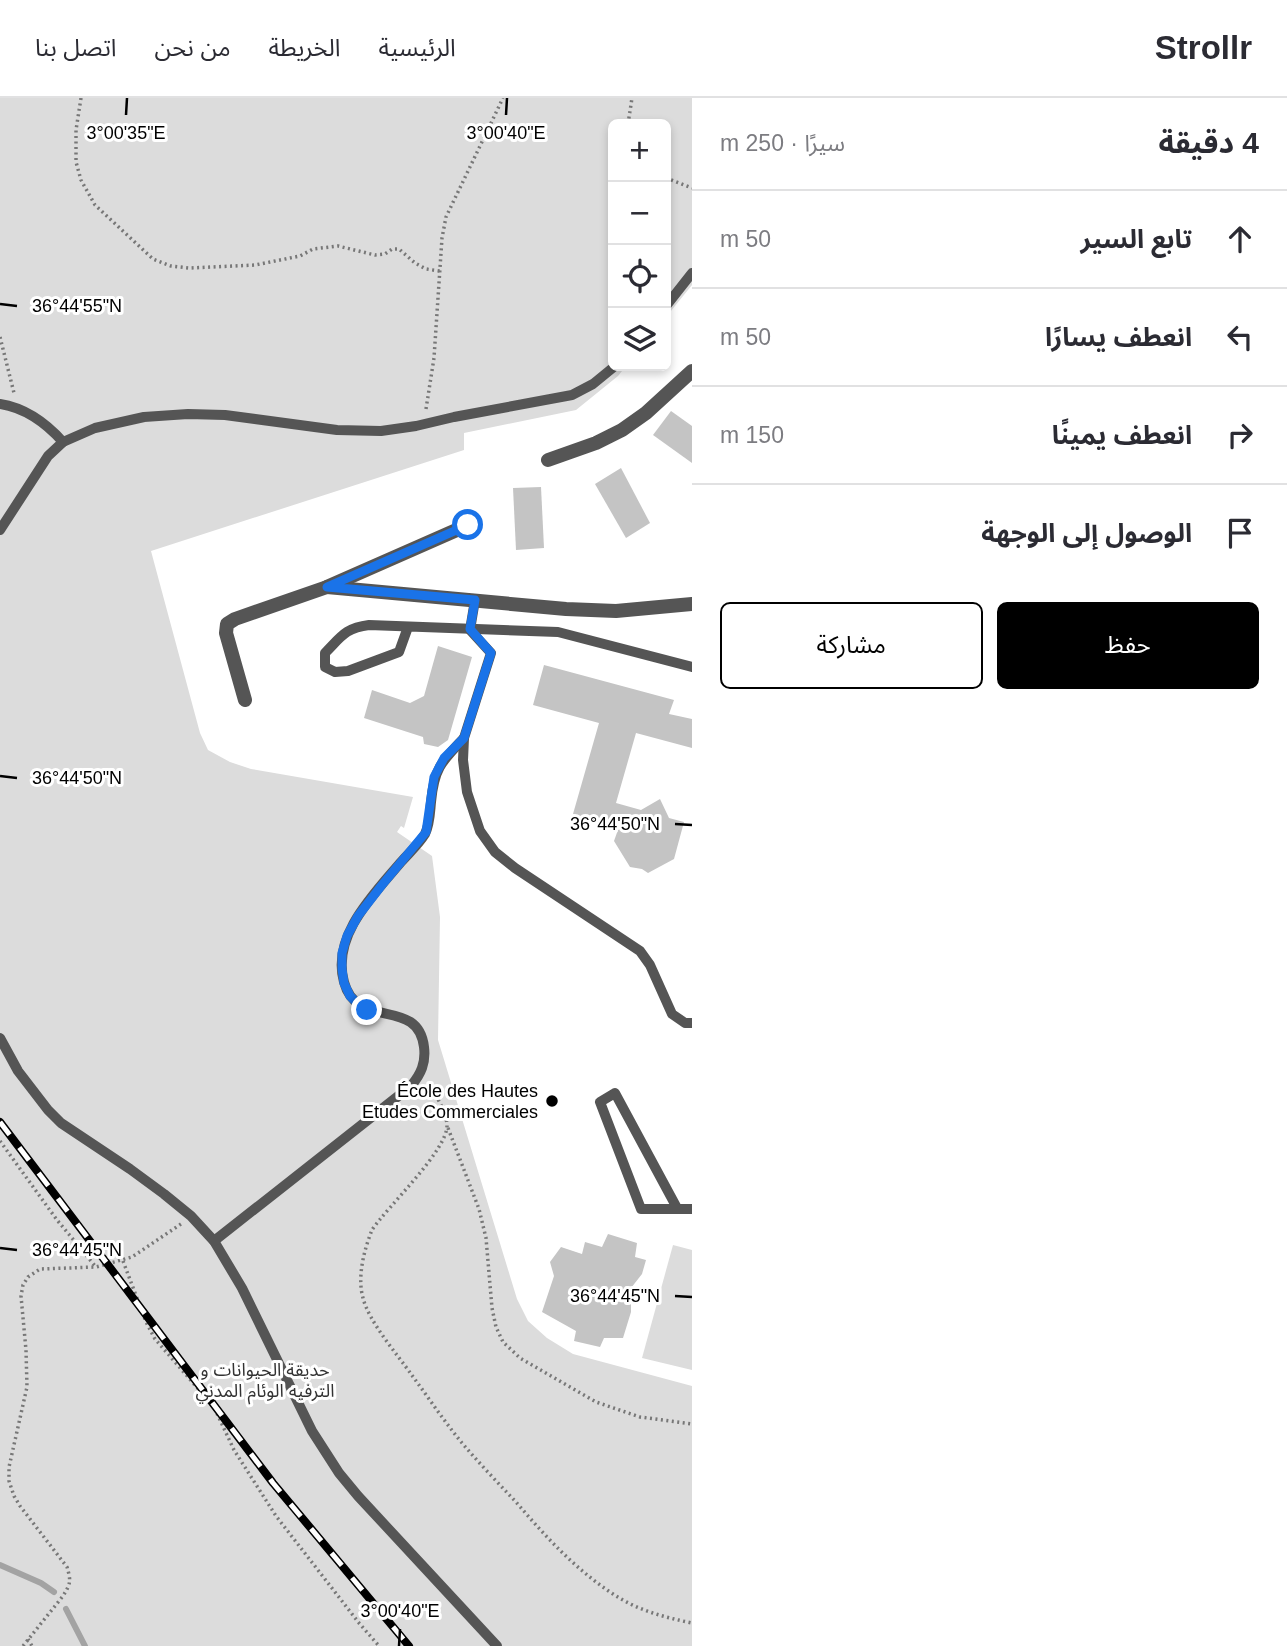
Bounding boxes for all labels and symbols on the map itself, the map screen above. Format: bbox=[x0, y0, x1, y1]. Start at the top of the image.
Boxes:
text: 3°00'35"E bbox=[86, 123, 166, 143]
text: 3°00'40"E bbox=[466, 123, 546, 143]
text: 36°44'55"N bbox=[32, 296, 122, 316]
route start bbox=[452, 509, 483, 540]
text: 36°44'50"N bbox=[32, 768, 122, 788]
text: 36°44'50"N bbox=[570, 814, 660, 834]
route end bbox=[351, 994, 382, 1025]
place label: École des Hautes Etudes Commerciales bbox=[362, 1081, 538, 1122]
marker: École des Hautes Etudes Commerciales bbox=[544, 1093, 560, 1109]
text: 36°44'45"N bbox=[32, 1240, 122, 1260]
text: 36°44'45"N bbox=[570, 1286, 660, 1306]
park label: حديقة الحيوانات و الترفيه الوئام المدني bbox=[195, 1360, 335, 1405]
text: 3°00'40"E bbox=[360, 1601, 440, 1621]

